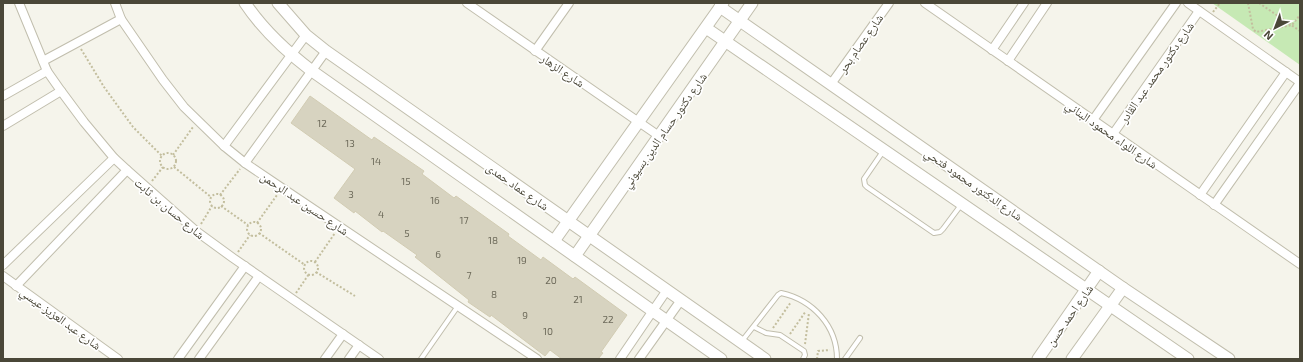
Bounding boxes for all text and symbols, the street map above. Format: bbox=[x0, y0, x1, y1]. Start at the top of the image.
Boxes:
north arrow bbox=[1255, 8, 1295, 48]
street label: شارع عصام بحر bbox=[834, 11, 887, 77]
street label: شارع دكتور محمد عبد القادر bbox=[1115, 19, 1198, 127]
text: N bbox=[1261, 28, 1275, 43]
street label: شارع الزهار bbox=[537, 50, 588, 91]
street label: شارع دكتور حسام الدين بسيوني bbox=[619, 70, 713, 193]
street label: شارع اللواء محمود البناني bbox=[1061, 97, 1161, 174]
house number: 12 bbox=[317, 117, 327, 129]
house number: 13 bbox=[345, 137, 355, 149]
street label: شارع الدكتور محمود فتحي bbox=[920, 145, 1026, 226]
house number: 14 bbox=[371, 155, 381, 167]
street label: شارع عماد حمدى bbox=[483, 159, 552, 214]
street label: شارع حسين عبد الرحمن bbox=[257, 168, 352, 239]
street label: شارع حسان بن ثابت bbox=[131, 175, 208, 243]
house number: 15 bbox=[401, 175, 411, 187]
house number: 3 bbox=[348, 188, 354, 200]
house number: 16 bbox=[430, 194, 440, 206]
house number: 4 bbox=[378, 208, 384, 220]
house number: 17 bbox=[459, 214, 469, 226]
house number: 5 bbox=[404, 227, 410, 239]
house number: 18 bbox=[488, 234, 498, 246]
house number: 6 bbox=[435, 248, 441, 260]
house number: 19 bbox=[517, 254, 527, 266]
house number: 7 bbox=[466, 269, 472, 281]
house number: 20 bbox=[545, 274, 557, 286]
street label: شارع احمد حسن bbox=[1043, 281, 1097, 350]
street label: شارع عبد العزيز عيسي bbox=[15, 284, 104, 355]
house number: 8 bbox=[491, 288, 497, 300]
house number: 21 bbox=[573, 293, 583, 305]
house number: 9 bbox=[522, 309, 528, 321]
house number: 22 bbox=[602, 313, 614, 325]
house number: 10 bbox=[543, 325, 553, 337]

